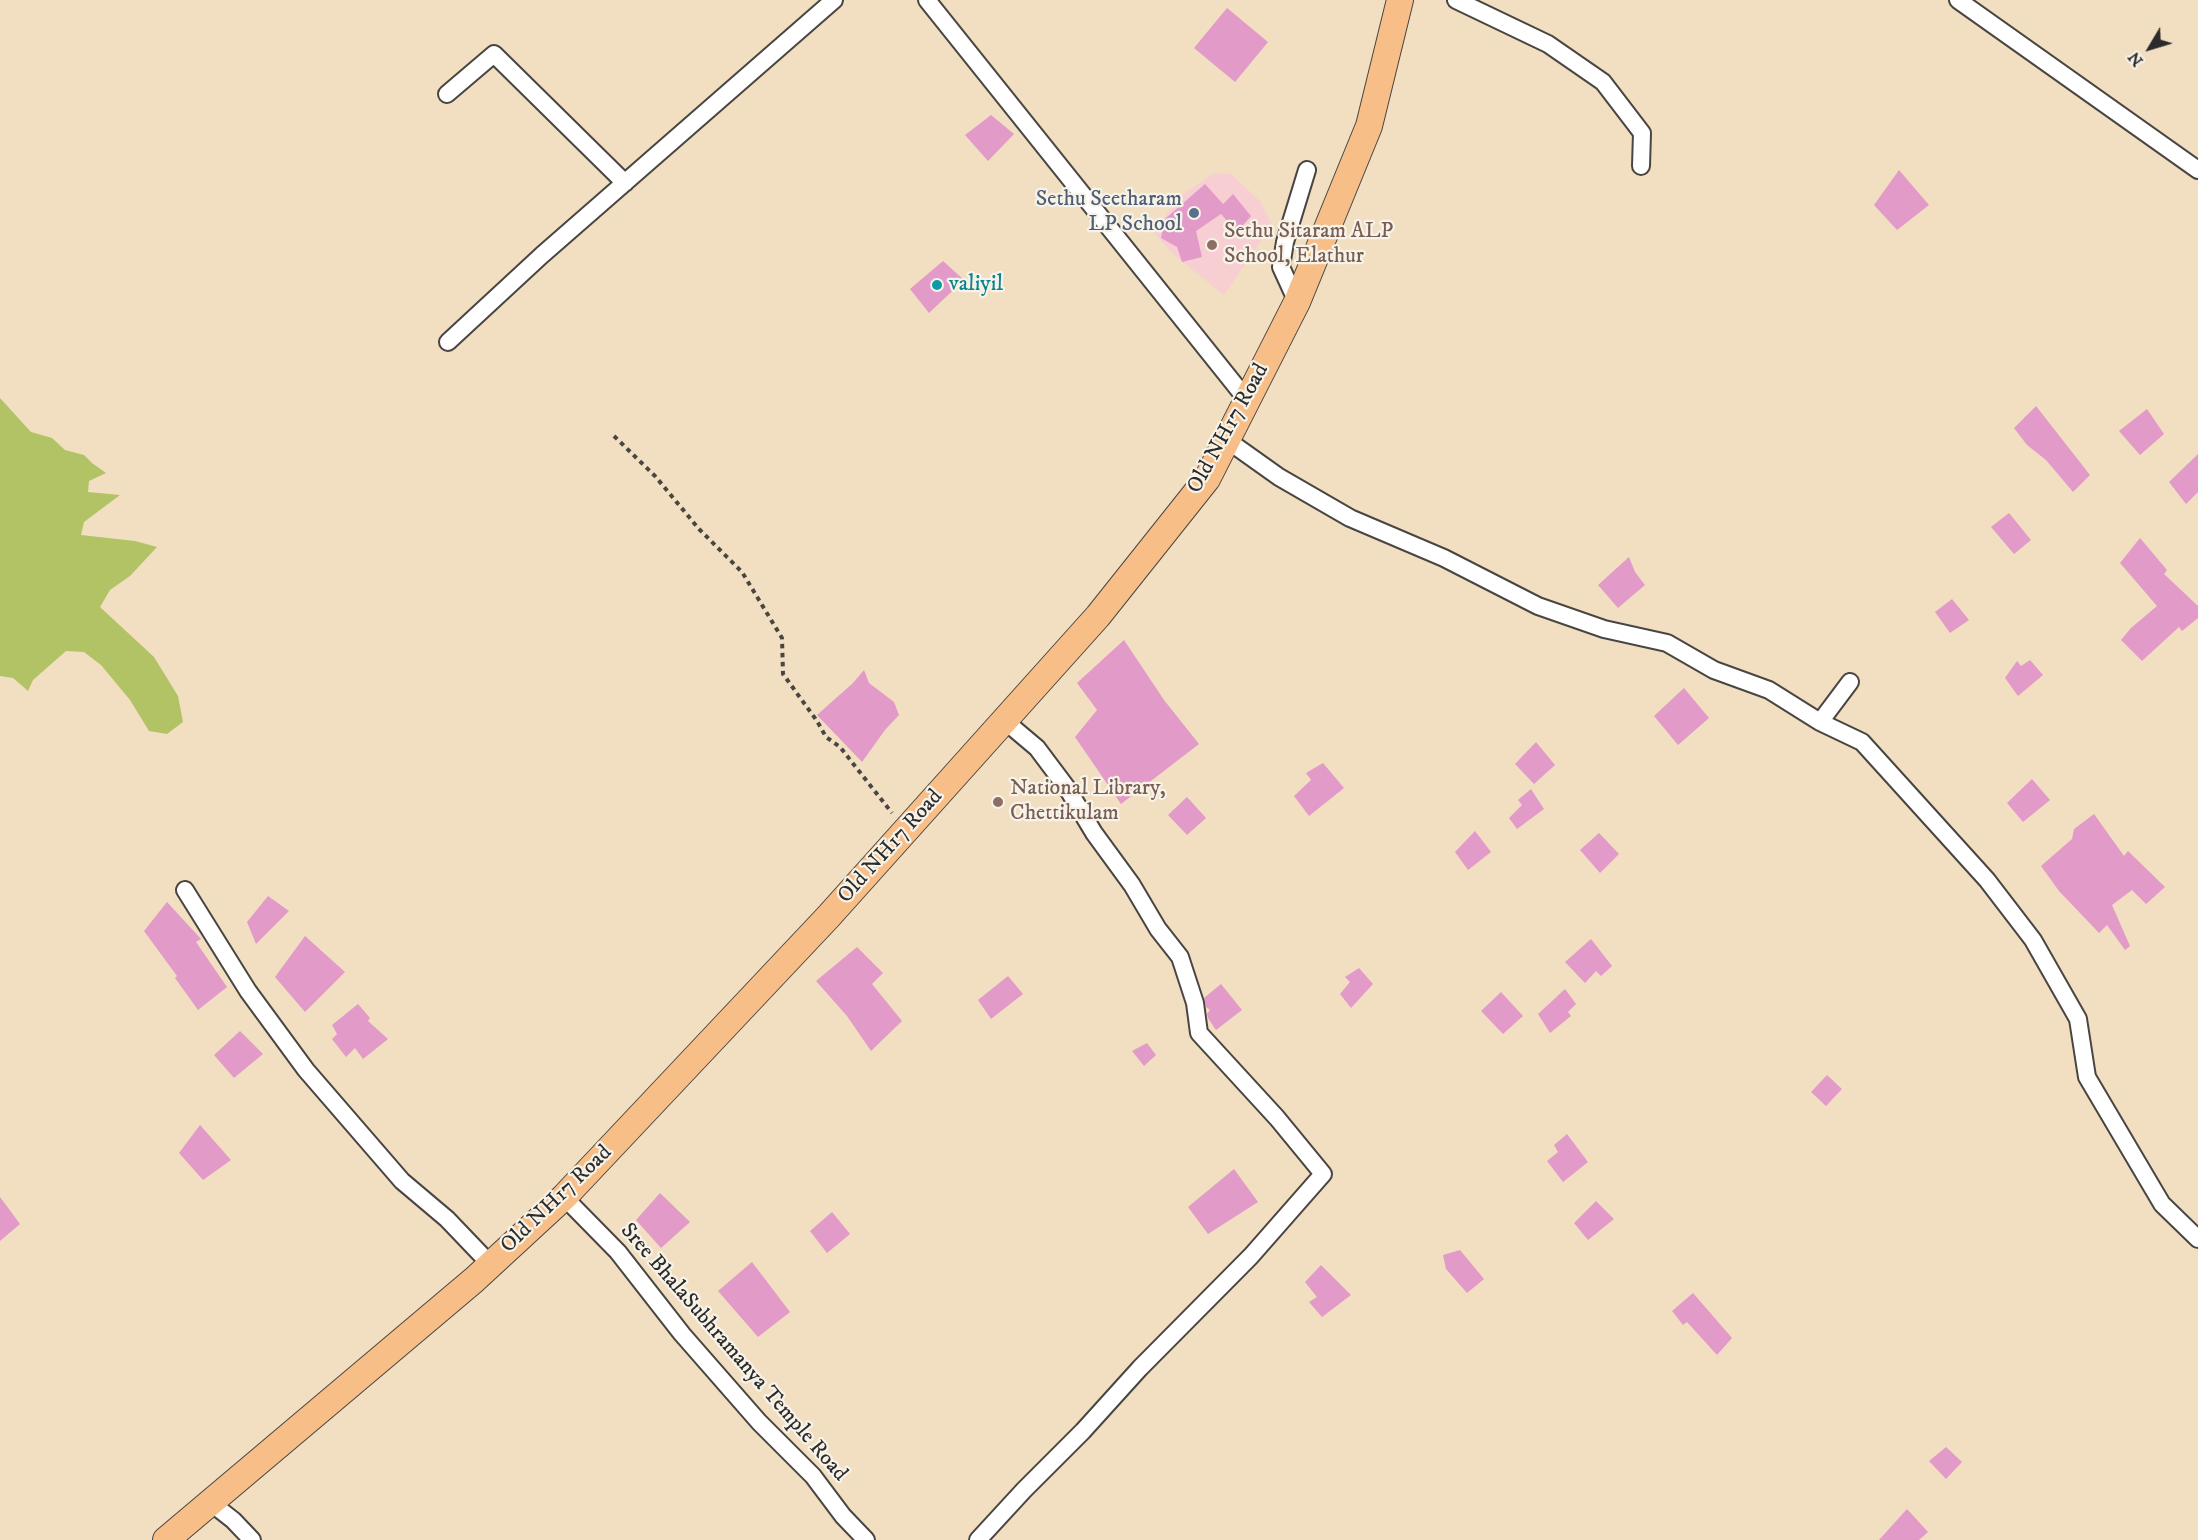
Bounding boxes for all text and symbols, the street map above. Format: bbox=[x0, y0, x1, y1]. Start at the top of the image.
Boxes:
north arrow bbox=[2120, 18, 2180, 78]
text: N bbox=[2124, 48, 2148, 70]
place label: Sethu Seetharam LP School bbox=[1036, 187, 1182, 238]
marker: Sethu Seetharam LP School bbox=[1187, 206, 1201, 220]
place label: Sethu Sitaram ALP School, Elathur bbox=[1224, 219, 1393, 270]
marker: Sethu Sitaram ALP School, Elathur bbox=[1205, 238, 1219, 252]
place label: valiyil bbox=[949, 272, 1003, 298]
marker: valiyil bbox=[930, 278, 944, 292]
street label: Old NH17 Road bbox=[1183, 360, 1275, 498]
place label: National Library, Chettikulam bbox=[1010, 776, 1166, 828]
street label: Old NH17 Road bbox=[833, 785, 949, 909]
marker: National Library, Chettikulam bbox=[991, 795, 1005, 809]
street label: Old NH17 Road bbox=[496, 1140, 618, 1260]
street label: Sree BhalaSubhramanya Temple Road bbox=[614, 1219, 852, 1487]

